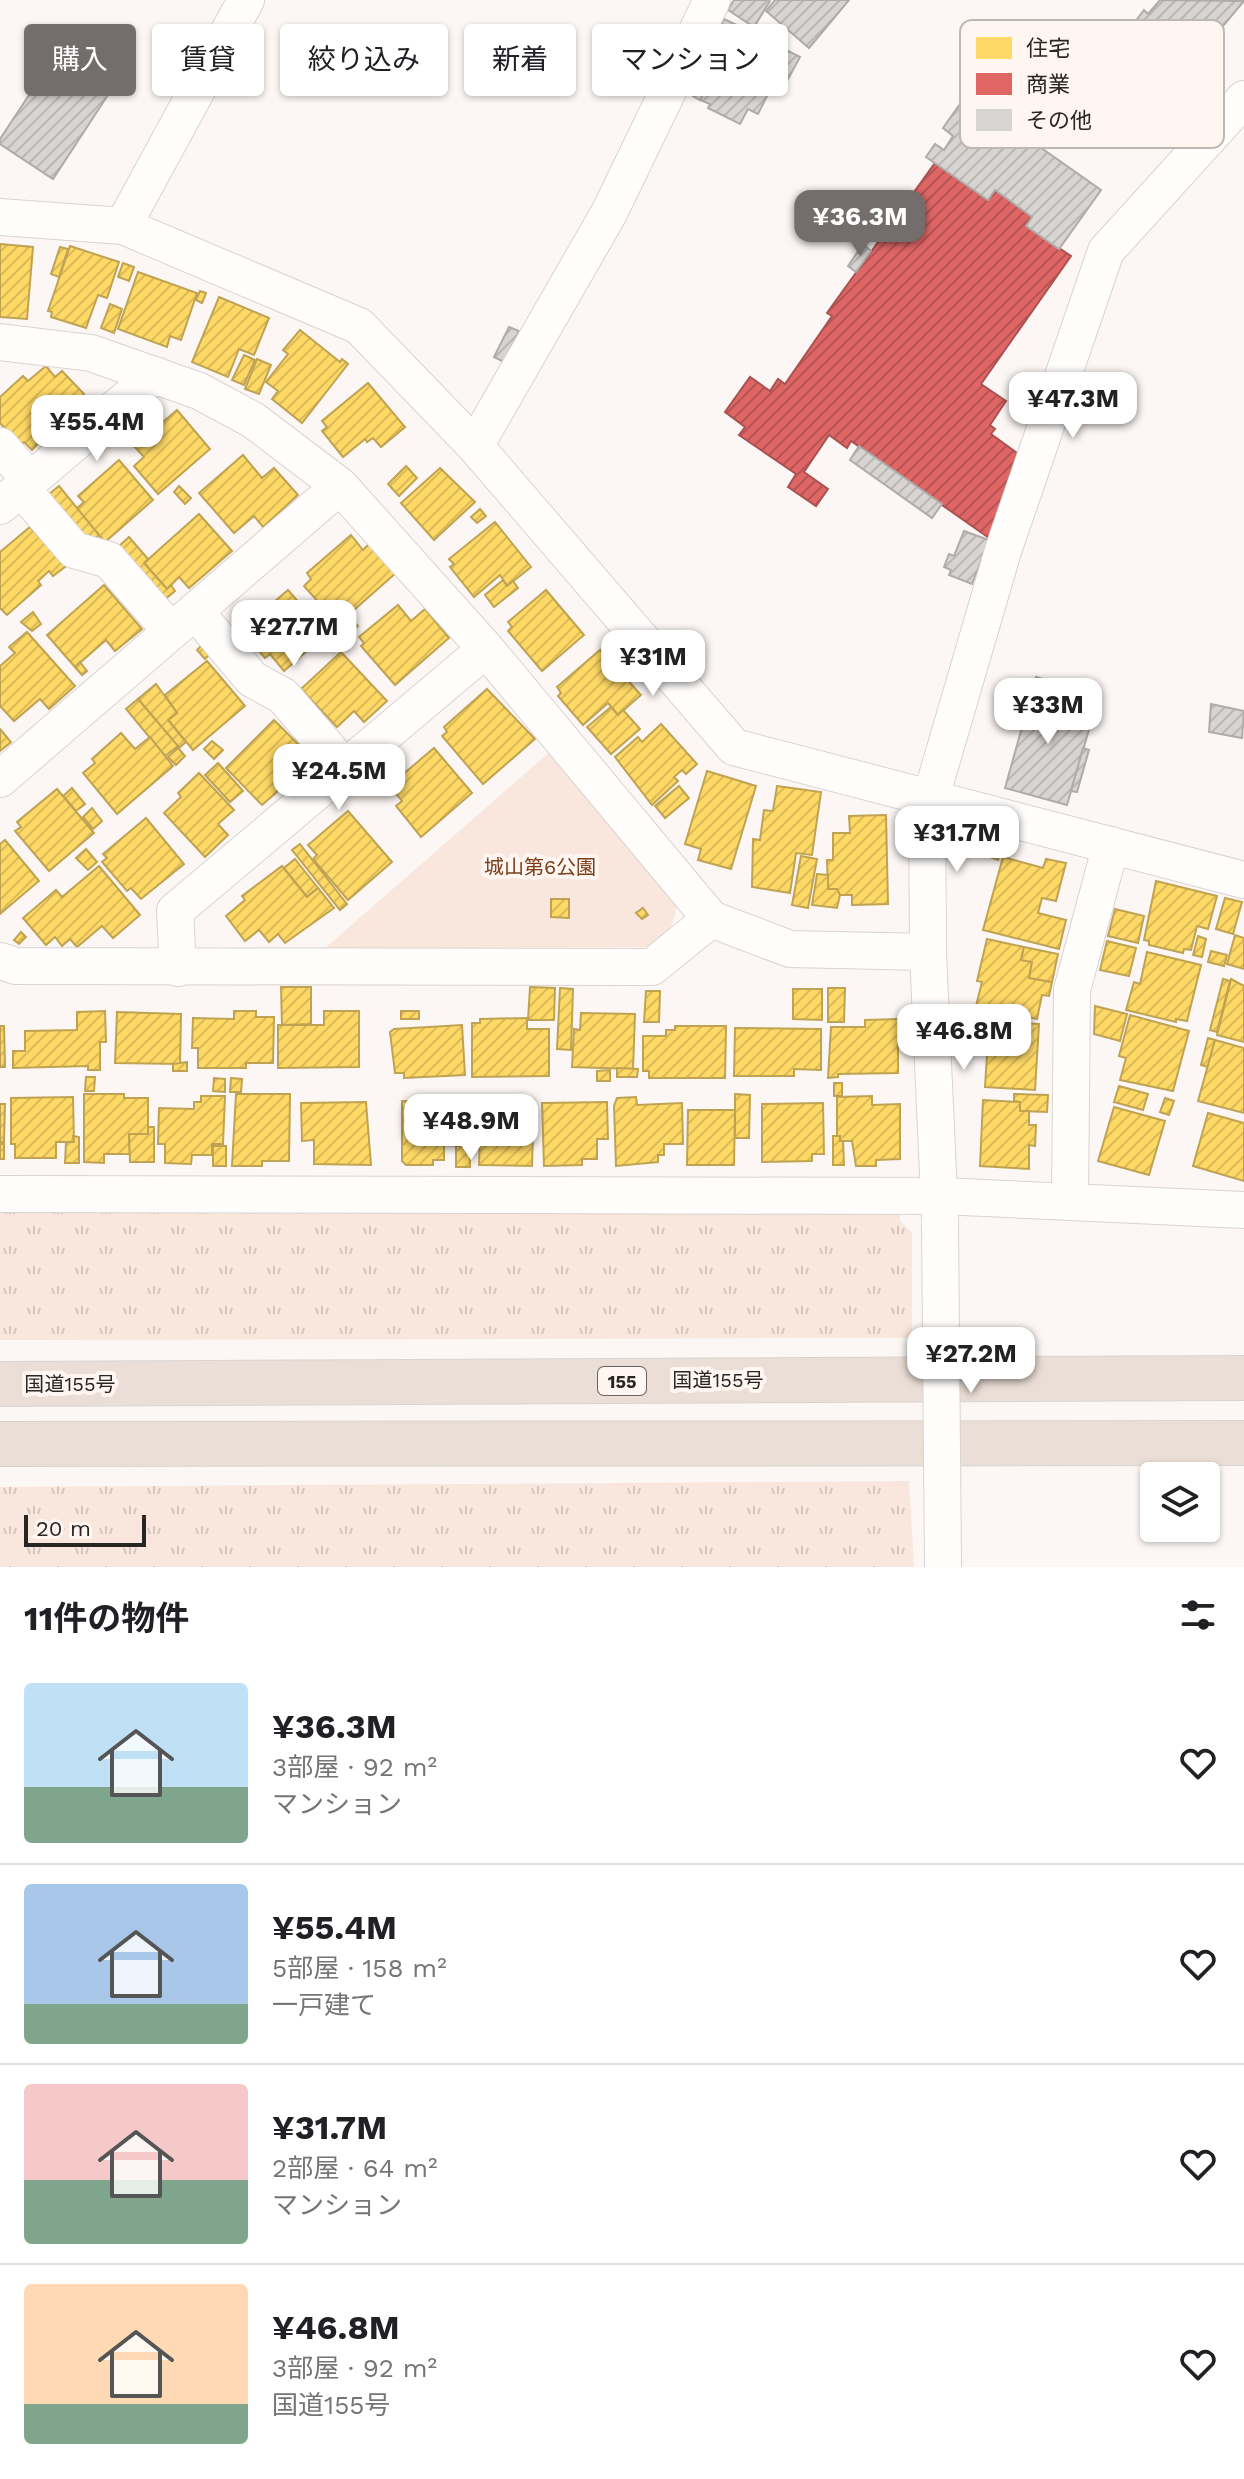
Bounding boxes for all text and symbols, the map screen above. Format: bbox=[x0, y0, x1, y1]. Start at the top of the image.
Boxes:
legend bbox=[960, 20, 1224, 148]
chip: 購入 bbox=[24, 24, 136, 96]
chip: 賃貸 bbox=[152, 24, 264, 96]
chip: 絞り込み bbox=[280, 24, 448, 96]
chip: 新着 bbox=[464, 24, 576, 96]
chip: マンション bbox=[592, 24, 788, 96]
text: 住宅 bbox=[1026, 36, 1070, 61]
text: 商業 bbox=[1026, 72, 1070, 97]
text: その他 bbox=[1026, 108, 1092, 133]
pin: ¥36.3M bbox=[795, 190, 925, 258]
text: ¥36.3M bbox=[812, 201, 908, 231]
pin: ¥47.3M bbox=[1008, 372, 1138, 440]
text: ¥47.3M bbox=[1027, 383, 1119, 413]
pin: ¥55.4M bbox=[32, 395, 162, 463]
text: ¥55.4M bbox=[49, 406, 145, 436]
pin: ¥27.7M bbox=[229, 600, 359, 668]
text: ¥27.7M bbox=[249, 611, 339, 641]
pin: ¥31M bbox=[606, 630, 700, 698]
text: ¥31M bbox=[619, 641, 687, 671]
pin: ¥33M bbox=[1001, 678, 1095, 746]
text: ¥33M bbox=[1012, 689, 1084, 719]
pin: ¥24.5M bbox=[274, 744, 404, 812]
text: ¥24.5M bbox=[291, 755, 387, 785]
pin: ¥31.7M bbox=[892, 806, 1022, 874]
text: ¥31.7M bbox=[913, 817, 1001, 847]
park label: 城山第6公園 bbox=[484, 855, 596, 879]
pin: ¥46.8M bbox=[899, 1004, 1029, 1072]
text: ¥46.8M bbox=[915, 1015, 1013, 1045]
pin: ¥48.9M bbox=[406, 1094, 536, 1162]
text: ¥48.9M bbox=[422, 1105, 520, 1135]
pin: ¥27.2M bbox=[906, 1327, 1036, 1395]
text: ¥27.2M bbox=[925, 1338, 1017, 1368]
road number: 155 bbox=[598, 1367, 646, 1395]
street label: 国道155号 bbox=[672, 1368, 764, 1392]
street label: 国道155号 bbox=[24, 1372, 116, 1396]
map controls bbox=[1140, 1462, 1220, 1542]
button: layers bbox=[1140, 1462, 1220, 1542]
scale bar bbox=[24, 1511, 146, 1547]
text: 20 m bbox=[36, 1516, 91, 1541]
icon: filters bbox=[1176, 1593, 1220, 1637]
text: 11件の物件 bbox=[24, 1598, 189, 1638]
text: ¥36.3M bbox=[272, 1706, 397, 1746]
icon: home bbox=[88, 1715, 184, 1811]
icon: heart bbox=[1176, 1741, 1220, 1785]
text: 3部屋 · 92 m² bbox=[272, 1752, 437, 1782]
text: マンション bbox=[272, 1789, 402, 1819]
text: ¥55.4M bbox=[272, 1907, 397, 1947]
icon: home bbox=[88, 1916, 184, 2012]
icon: heart bbox=[1176, 1942, 1220, 1986]
text: 5部屋 · 158 m² bbox=[272, 1953, 447, 1983]
text: 一戸建て bbox=[272, 1990, 376, 2020]
text: ¥31.7M bbox=[272, 2107, 387, 2147]
icon: home bbox=[88, 2116, 184, 2212]
icon: heart bbox=[1176, 2142, 1220, 2186]
text: 2部屋 · 64 m² bbox=[272, 2153, 438, 2183]
text: マンション bbox=[272, 2190, 402, 2220]
text: ¥46.8M bbox=[272, 2307, 400, 2347]
icon: home bbox=[88, 2316, 184, 2412]
icon: heart bbox=[1176, 2342, 1220, 2386]
text: 3部屋 · 92 m² bbox=[272, 2353, 437, 2383]
text: 国道155号 bbox=[272, 2390, 390, 2420]

